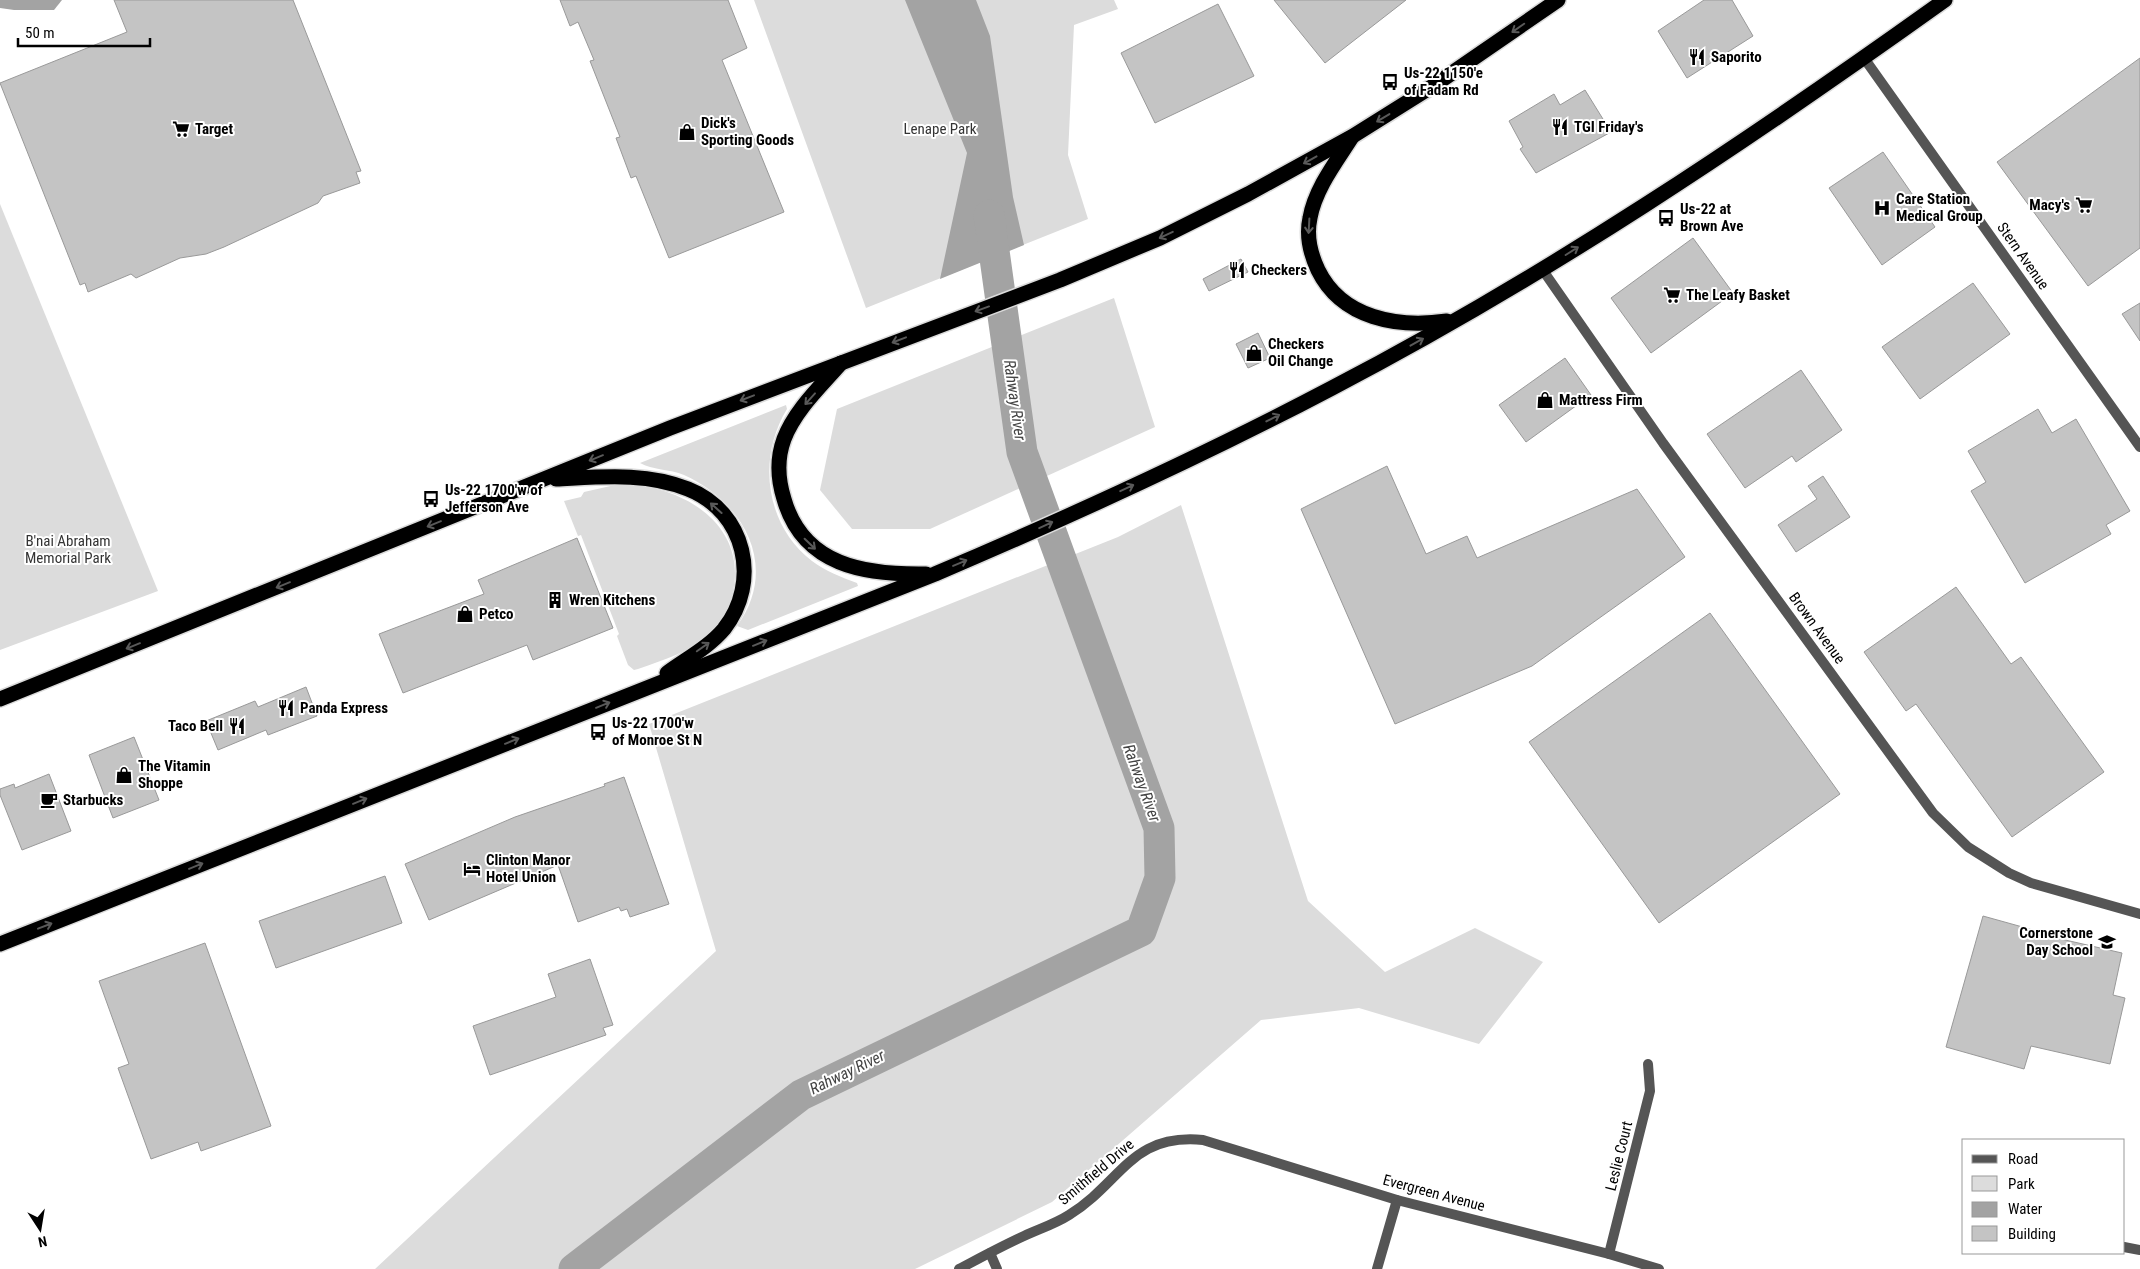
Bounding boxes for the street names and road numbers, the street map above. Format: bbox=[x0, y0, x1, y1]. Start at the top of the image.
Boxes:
street label: Stern Avenue bbox=[1993, 219, 2053, 293]
street label: Brown Avenue bbox=[1785, 589, 1849, 667]
street label: Leslie Court bbox=[1602, 1119, 1636, 1193]
street label: Smithfield Drive bbox=[1055, 1135, 1137, 1209]
street label: Evergreen Avenue bbox=[1381, 1171, 1487, 1215]

